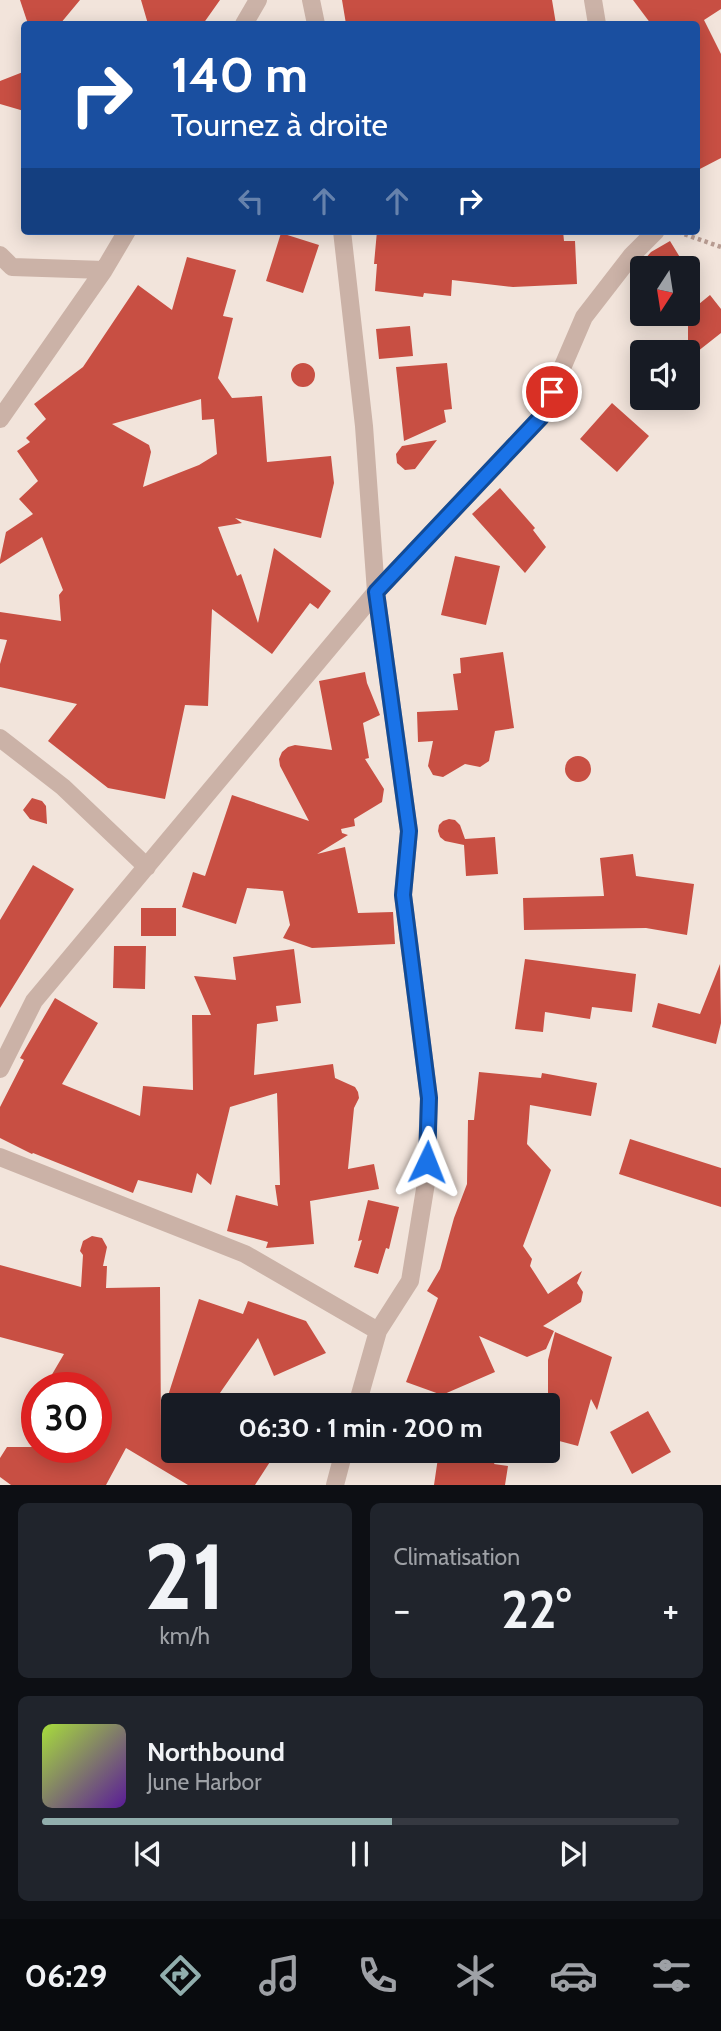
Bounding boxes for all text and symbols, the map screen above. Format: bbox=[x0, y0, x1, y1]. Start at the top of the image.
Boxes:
text: 140 m bbox=[171, 45, 308, 104]
icon: right bbox=[56, 49, 147, 140]
text: Tournez à droite bbox=[171, 105, 388, 144]
icon: left bbox=[232, 182, 270, 220]
icon: ahead bbox=[305, 182, 343, 220]
icon: ahead bbox=[378, 182, 416, 220]
icon: right bbox=[451, 182, 489, 220]
north arrow bbox=[630, 256, 700, 326]
map controls bbox=[630, 256, 700, 410]
button: sound bbox=[630, 340, 700, 410]
pin bbox=[522, 362, 582, 422]
icon: arrive bbox=[533, 373, 571, 411]
position arrow bbox=[390, 1125, 464, 1199]
speed limit sign: 30 bbox=[21, 1372, 112, 1463]
text: 06:30 · 1 min · 200 m bbox=[238, 1412, 483, 1444]
text: 21 bbox=[144, 1521, 226, 1632]
text: Climatisation bbox=[394, 1543, 520, 1571]
text: 22° bbox=[501, 1578, 571, 1641]
text: − bbox=[394, 1586, 410, 1633]
text: + bbox=[662, 1586, 679, 1633]
text: km/h bbox=[160, 1622, 210, 1650]
text: Northbound bbox=[147, 1736, 285, 1768]
text: June Harbor bbox=[147, 1768, 261, 1796]
icon: previous bbox=[129, 1835, 167, 1873]
icon: pause bbox=[341, 1835, 379, 1873]
icon: next bbox=[554, 1835, 592, 1873]
icon: directions bbox=[156, 1951, 205, 2000]
icon: music bbox=[255, 1951, 304, 2000]
icon: phone bbox=[353, 1951, 402, 2000]
icon: climate bbox=[451, 1951, 500, 2000]
icon: car bbox=[549, 1951, 598, 2000]
icon: filters bbox=[647, 1951, 696, 2000]
text: 06:29 bbox=[25, 1956, 107, 1995]

